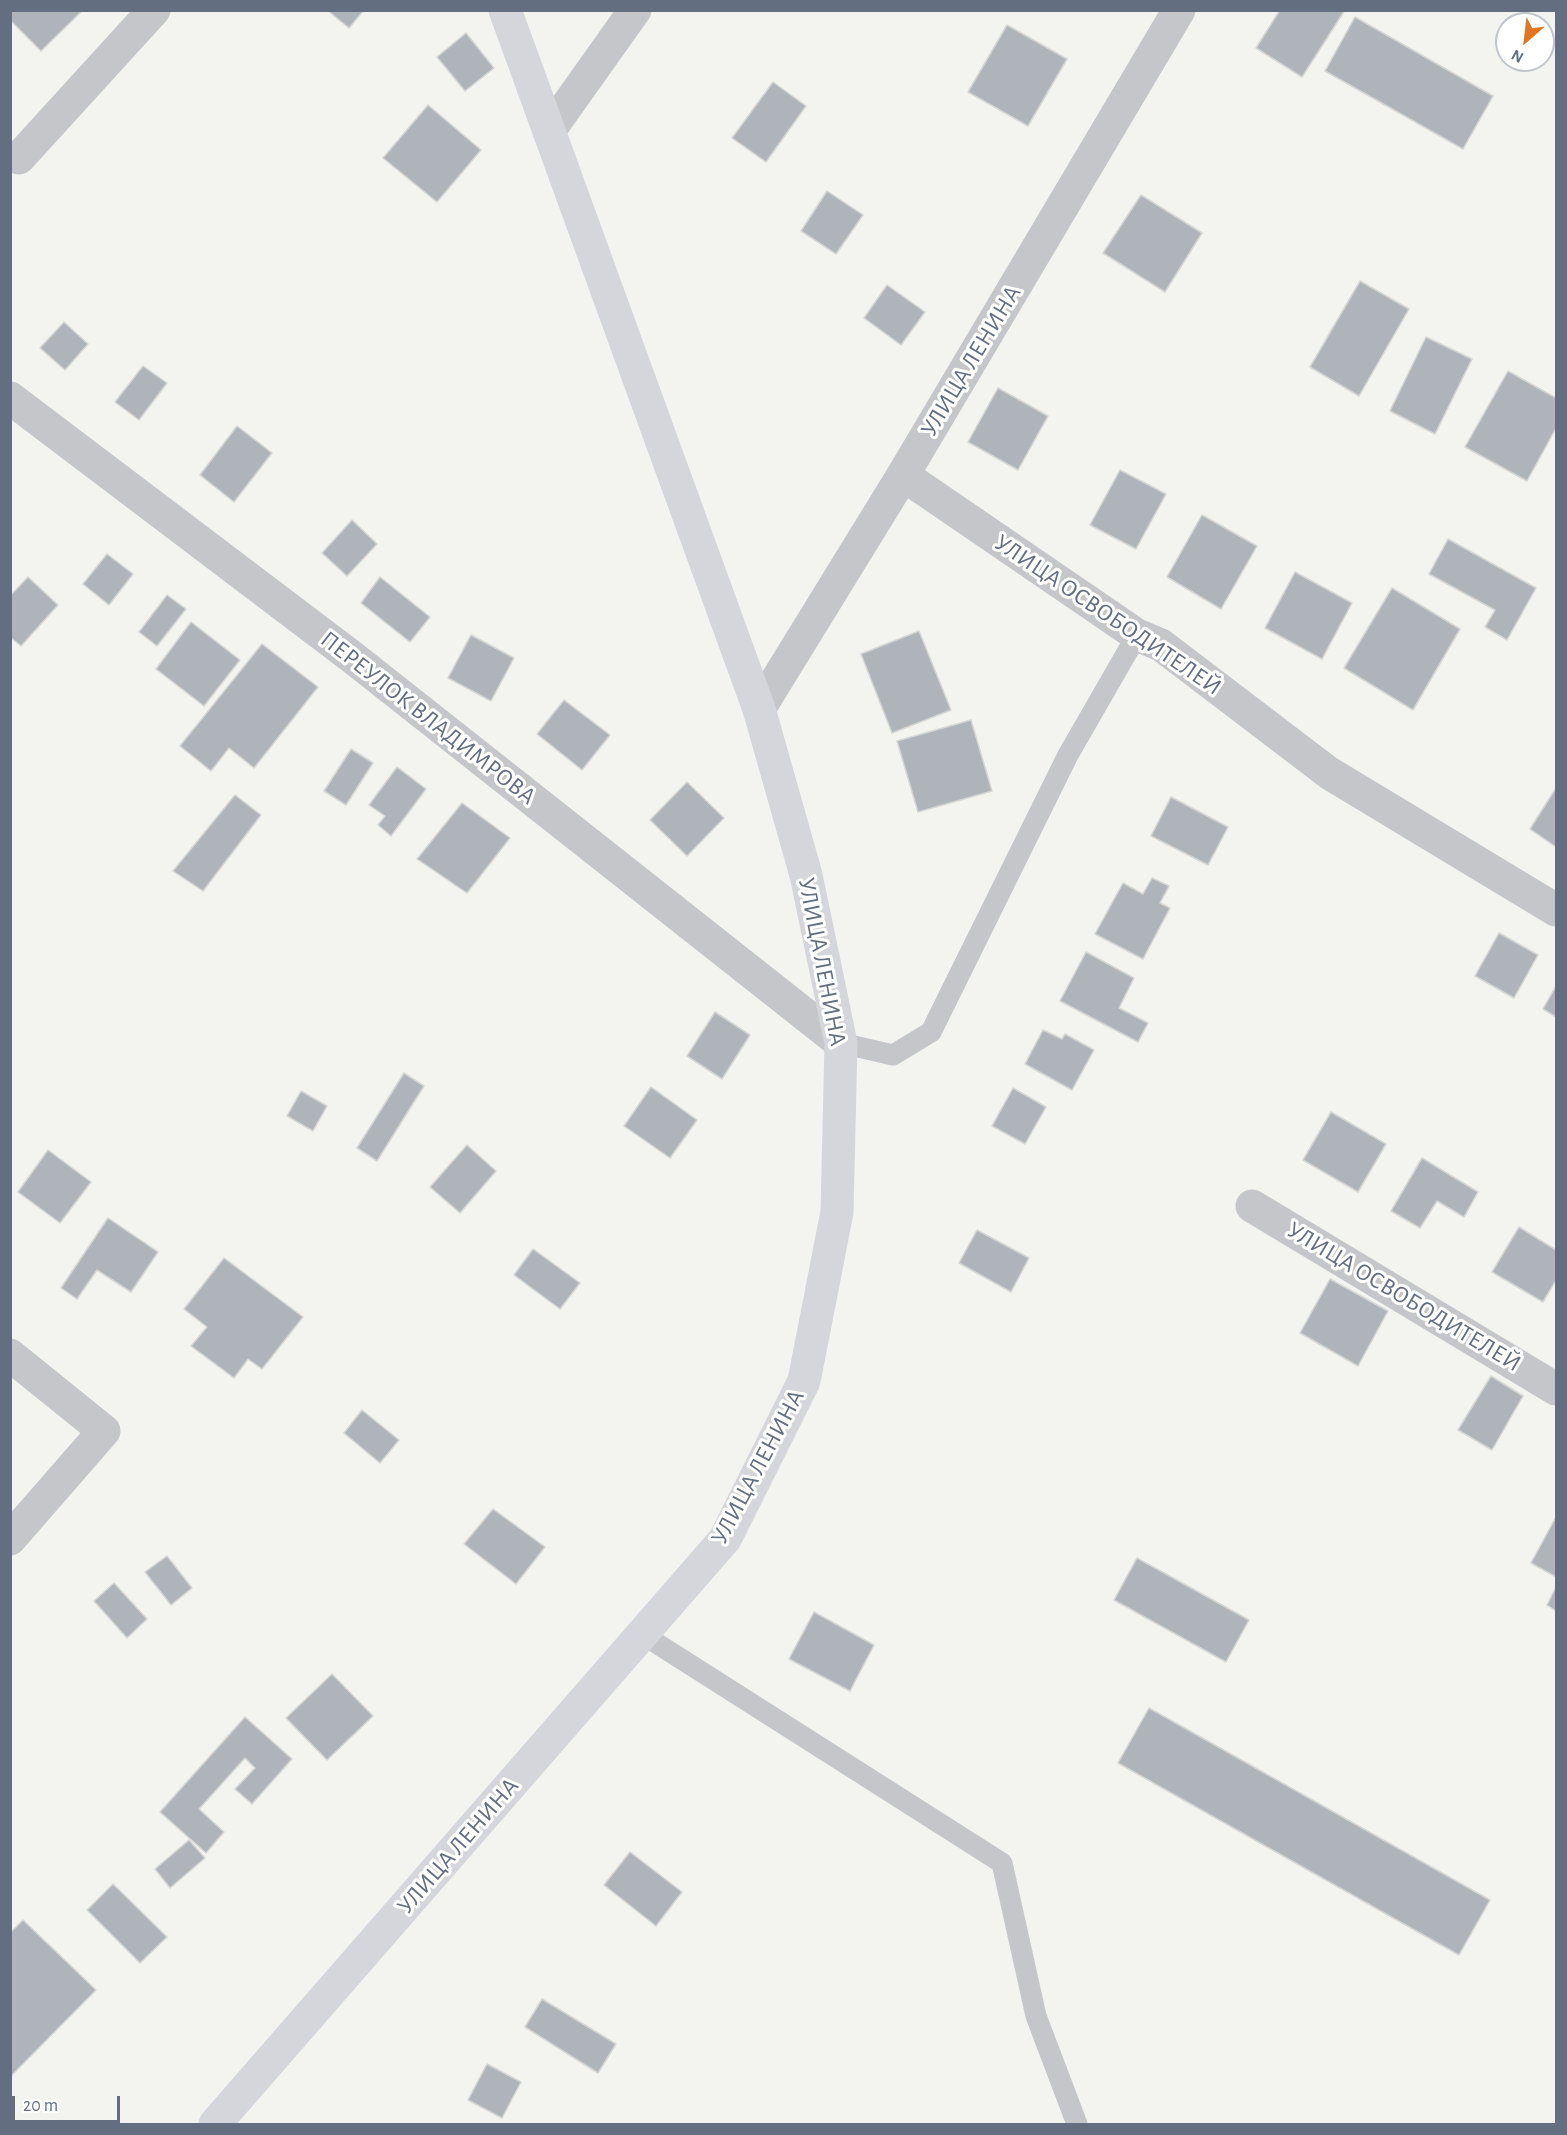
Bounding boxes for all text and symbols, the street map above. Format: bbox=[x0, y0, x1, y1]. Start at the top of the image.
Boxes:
north arrow bbox=[1495, 12, 1555, 72]
text: N bbox=[1509, 46, 1526, 66]
street label: УЛИЦА ЛЕНИНА bbox=[915, 280, 1027, 442]
street label: УЛИЦА ОСВОБОДИТЕЛЕЙ bbox=[989, 528, 1227, 702]
street label: ПЕРЕУЛОК ВЛАДИМРОВА bbox=[315, 625, 541, 811]
street label: УЛИЦА ЛЕНИНА bbox=[792, 875, 852, 1049]
street label: УЛИЦА ОСВОБОДИТЕЛЕЙ bbox=[1282, 1216, 1526, 1378]
street label: УЛИЦА ЛЕНИНА bbox=[705, 1385, 811, 1549]
street label: УЛИЦА ЛЕНИНА bbox=[391, 1772, 525, 1920]
scale bar bbox=[15, 2084, 123, 2122]
text: 20 m bbox=[23, 2097, 58, 2115]

